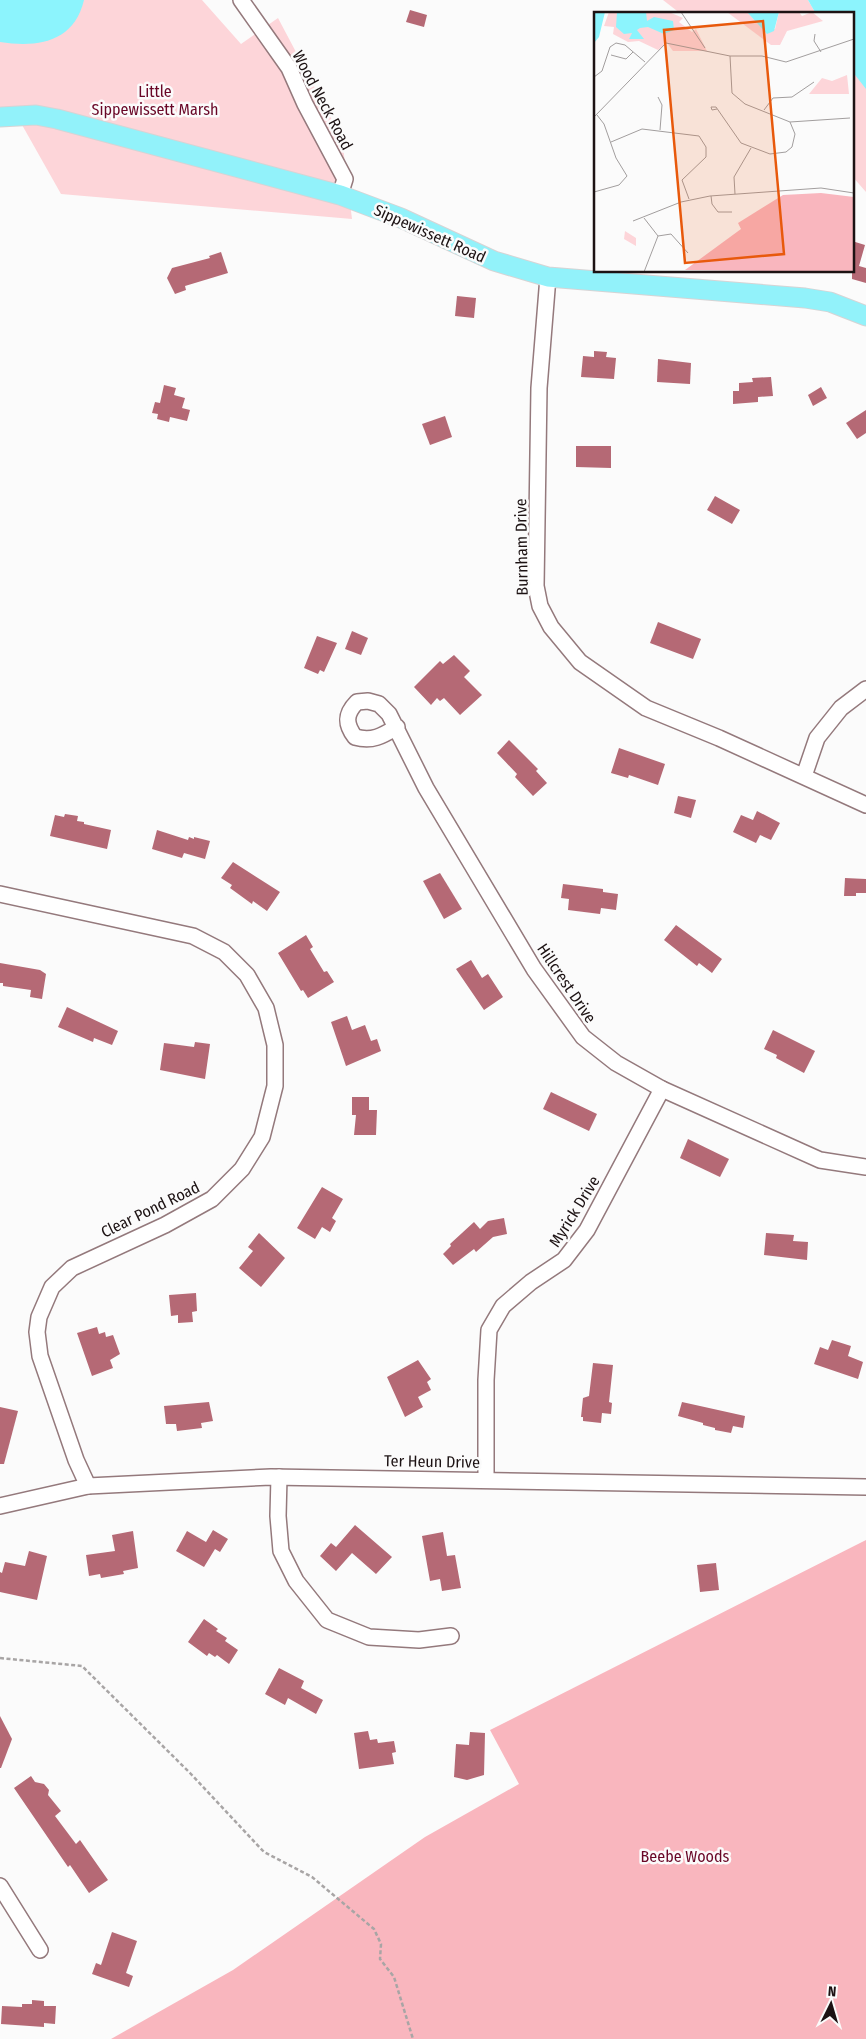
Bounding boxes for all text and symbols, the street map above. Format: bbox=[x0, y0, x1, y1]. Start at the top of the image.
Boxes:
inset map bbox=[594, 12, 854, 272]
street label: Wood Neck Road bbox=[288, 47, 357, 153]
park label: Little Sippewissett Marsh bbox=[92, 82, 218, 119]
street label: Sippewissett Road bbox=[371, 200, 489, 267]
street label: Burnham Drive bbox=[511, 498, 532, 596]
street label: Hillcrest Drive bbox=[533, 940, 600, 1027]
street label: Myrick Drive bbox=[545, 1172, 604, 1250]
street label: Clear Pond Road bbox=[98, 1177, 203, 1242]
street label: Ter Heun Drive bbox=[384, 1451, 480, 1472]
park label: Beebe Woods bbox=[641, 1847, 730, 1866]
north arrow bbox=[806, 1979, 856, 2029]
text: N bbox=[827, 1983, 837, 2000]

